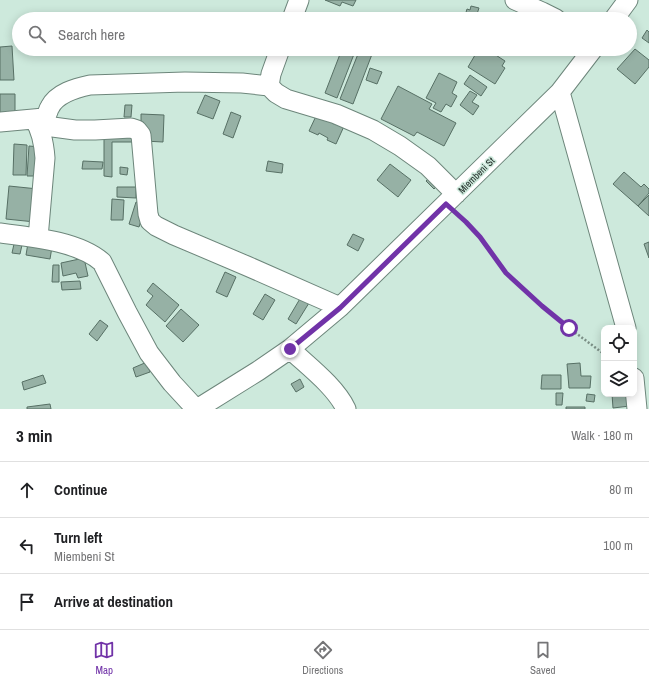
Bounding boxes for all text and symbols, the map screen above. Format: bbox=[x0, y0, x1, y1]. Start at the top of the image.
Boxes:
search box bbox=[12, 12, 637, 56]
icon: search bbox=[26, 23, 48, 45]
text: Search here bbox=[58, 24, 125, 45]
street label: Miembeni St bbox=[455, 154, 498, 196]
route start bbox=[560, 319, 578, 337]
map controls bbox=[601, 325, 637, 397]
button: locate bbox=[601, 325, 637, 361]
route end bbox=[281, 340, 299, 358]
button: layers bbox=[601, 361, 637, 397]
text: 3 min bbox=[16, 424, 52, 447]
text: Walk · 180 m bbox=[571, 427, 633, 444]
icon: ahead bbox=[16, 479, 38, 501]
text: Continue bbox=[54, 479, 107, 500]
text: 80 m bbox=[609, 481, 633, 498]
text: Turn left bbox=[54, 527, 102, 548]
icon: left bbox=[16, 535, 38, 557]
text: 100 m bbox=[603, 537, 633, 554]
text: Miembeni St bbox=[54, 548, 114, 565]
icon: arrive bbox=[16, 591, 38, 613]
text: Arrive at destination bbox=[54, 591, 173, 612]
tab: Map bbox=[93, 639, 115, 677]
tab: Directions bbox=[302, 639, 343, 677]
tab: Saved bbox=[530, 639, 556, 677]

